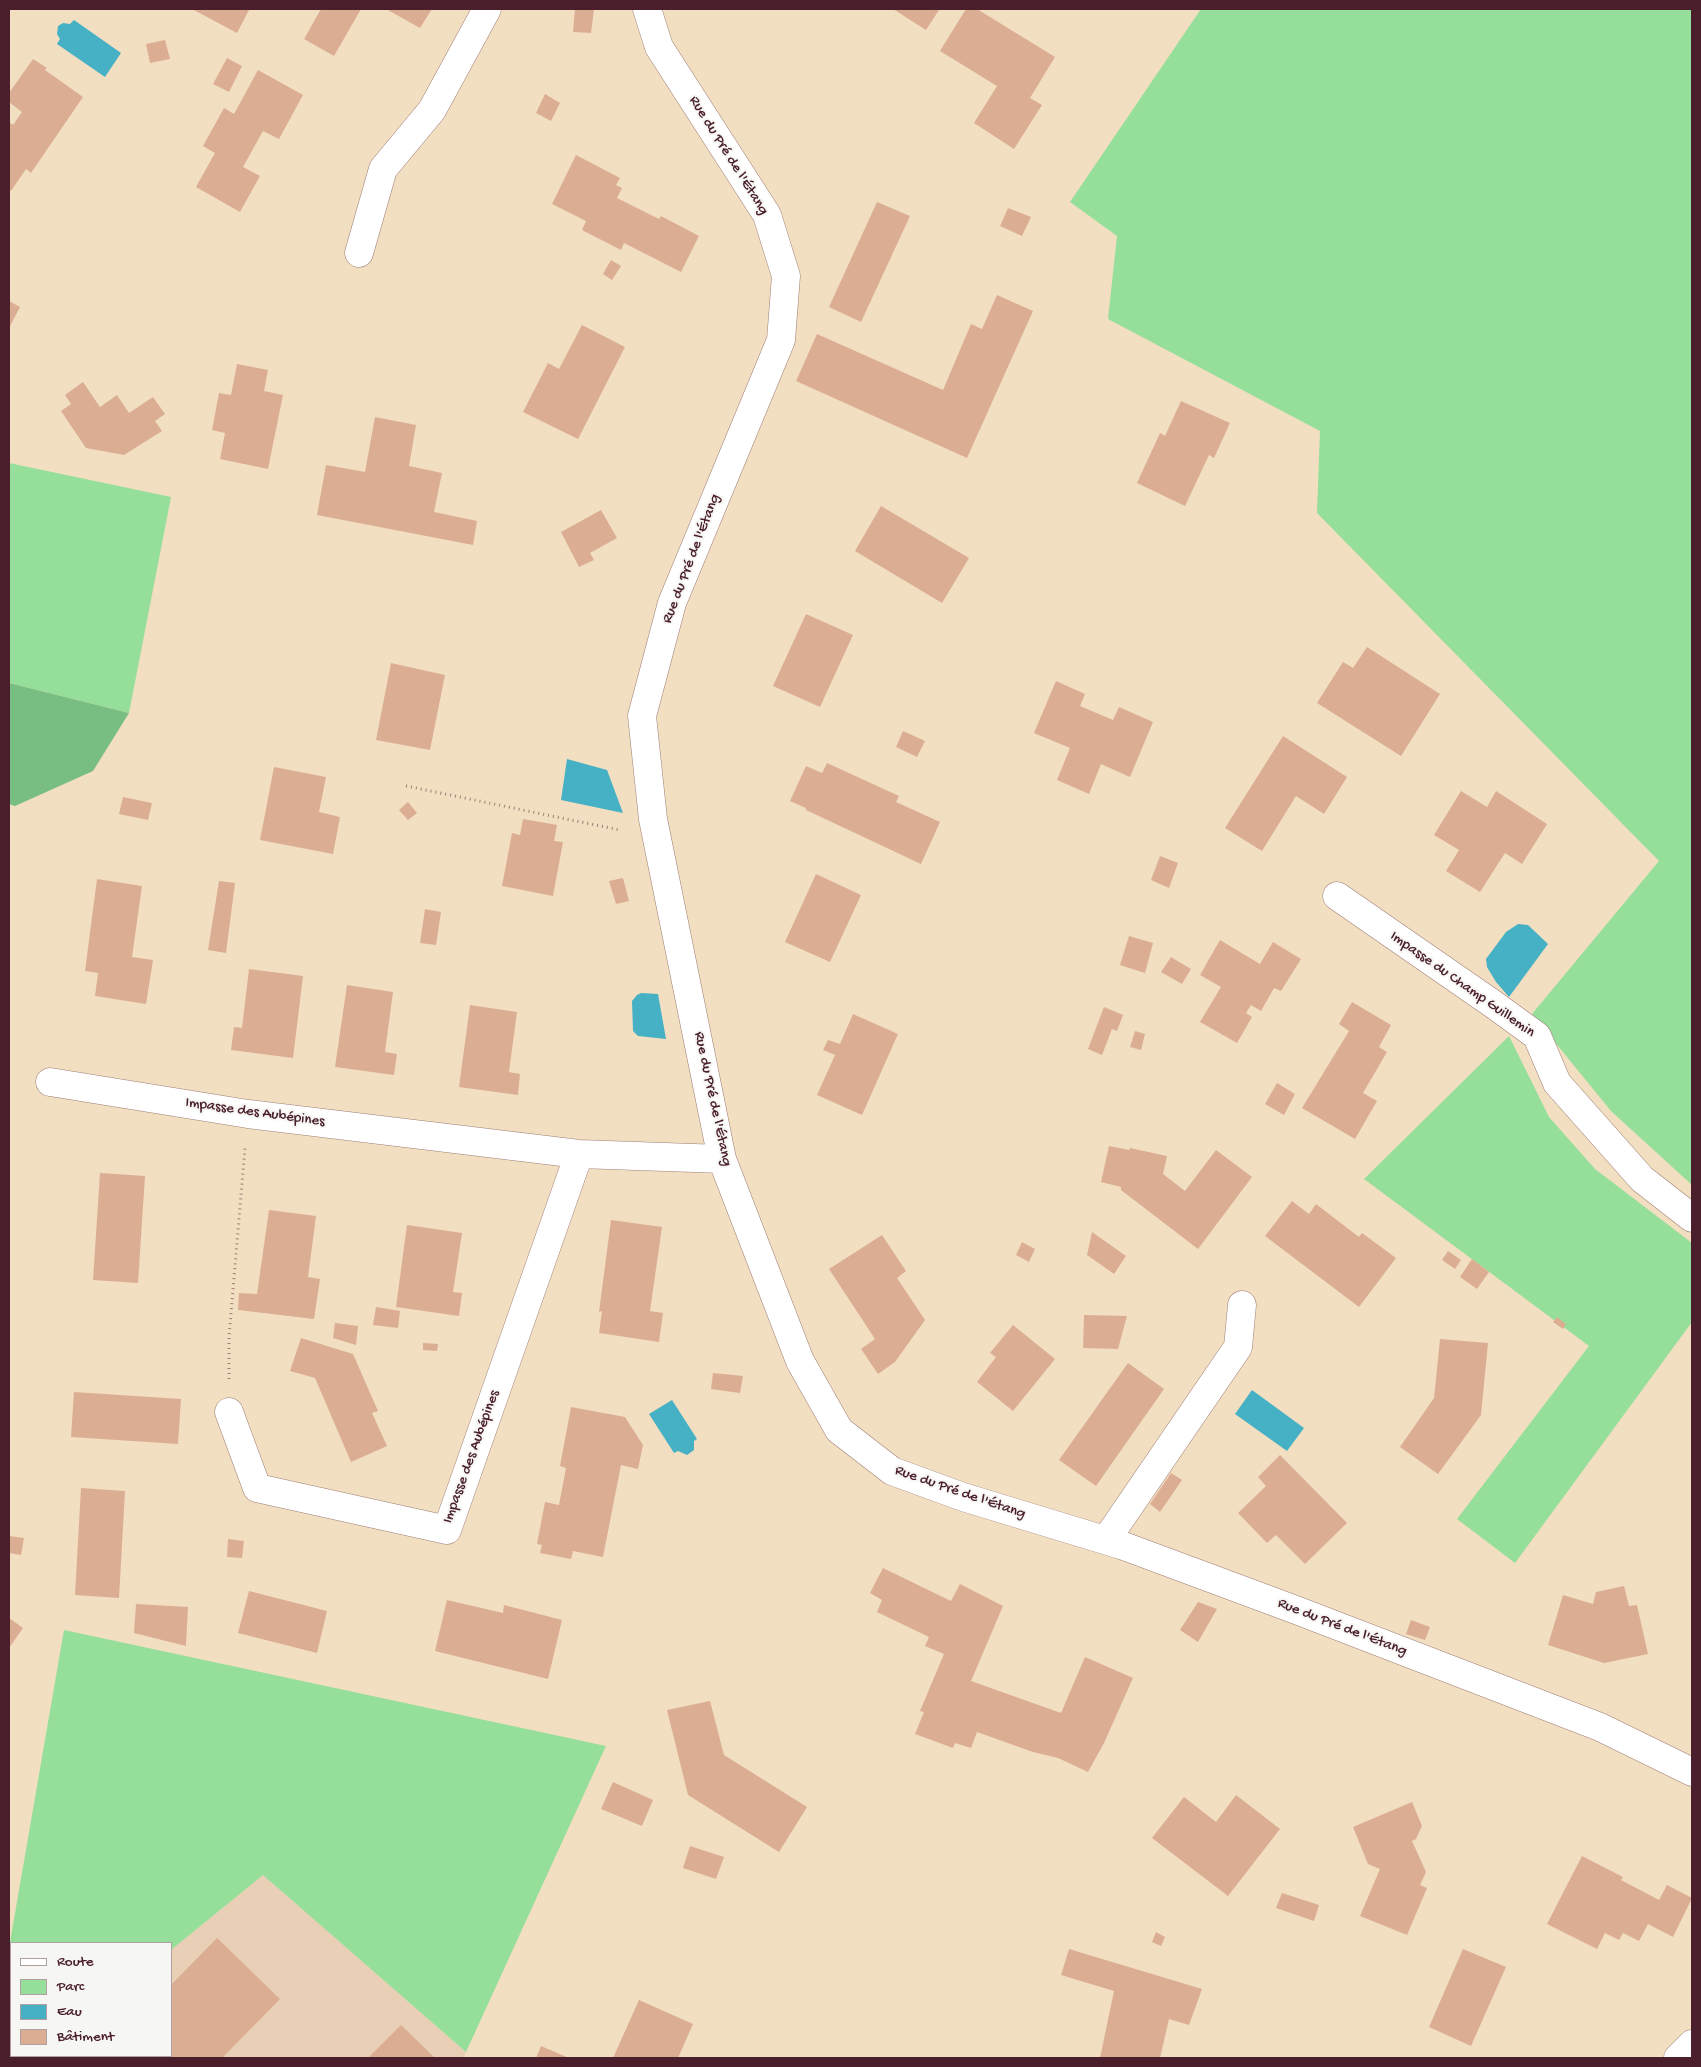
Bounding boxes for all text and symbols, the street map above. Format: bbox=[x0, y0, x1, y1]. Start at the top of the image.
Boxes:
street label: Rue du Pré de l'Étang bbox=[684, 93, 772, 219]
street label: Rue du Pré de l'Étang bbox=[659, 492, 725, 626]
street label: Impasse du Champ Guillemin bbox=[1386, 928, 1538, 1042]
street label: Rue du Pré de l'Étang bbox=[689, 1030, 735, 1168]
street label: Impasse des Aubépines bbox=[184, 1094, 326, 1132]
street label: Impasse des Aubépines bbox=[440, 1388, 504, 1526]
street label: Rue du Pré de l'Étang bbox=[892, 1462, 1028, 1524]
street label: Rue du Pré de l'Étang bbox=[1275, 1595, 1409, 1661]
legend bbox=[10, 1942, 172, 2057]
text: Route bbox=[57, 1953, 94, 1971]
text: Parc bbox=[57, 1978, 84, 1996]
text: Eau bbox=[57, 2003, 82, 2021]
text: Bâtiment bbox=[57, 2028, 114, 2046]

